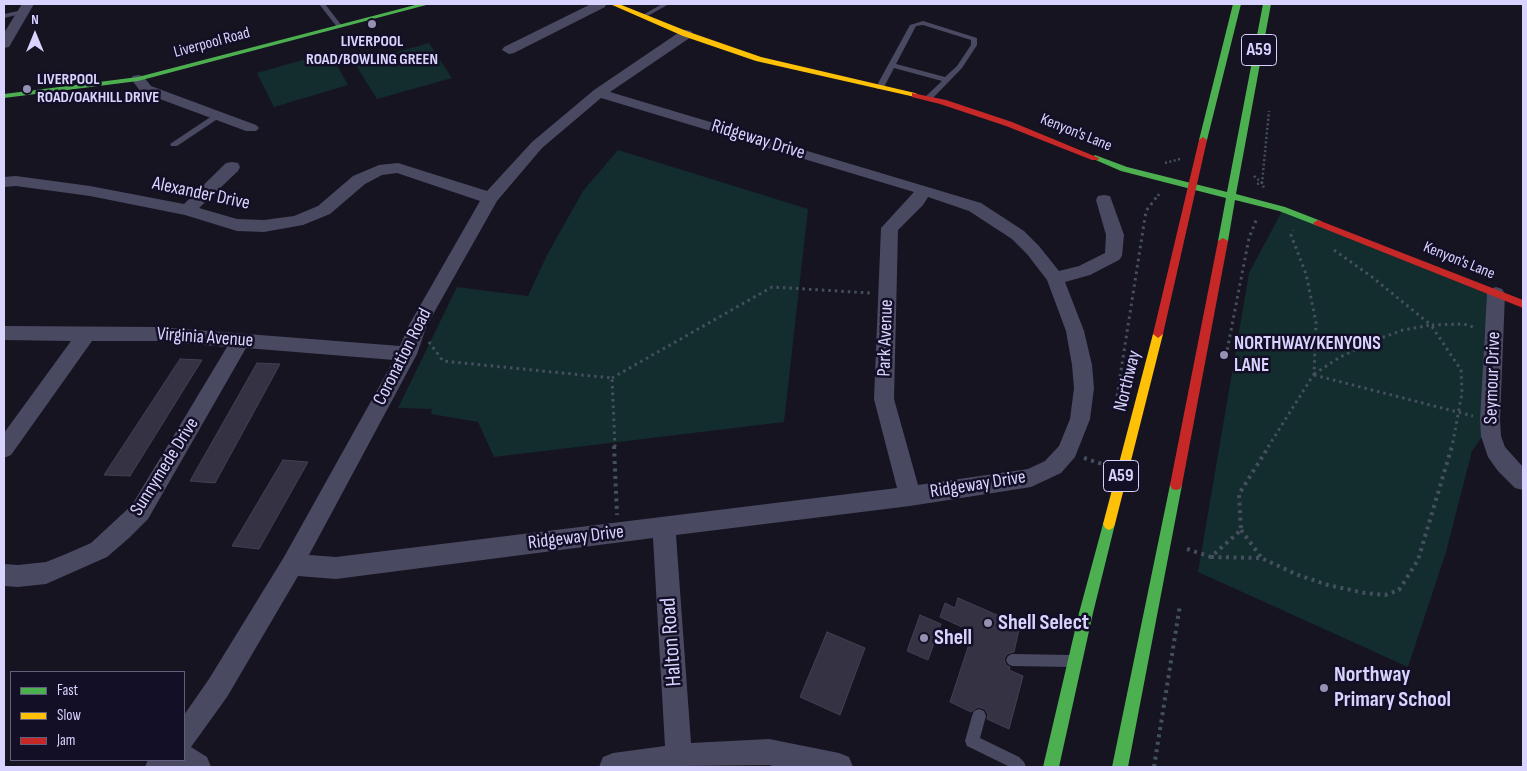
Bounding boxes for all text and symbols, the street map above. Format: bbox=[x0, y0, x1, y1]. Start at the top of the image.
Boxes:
north arrow bbox=[10, 10, 60, 60]
text: N bbox=[31, 11, 39, 28]
marker: LIVERPOOL ROAD/BOWLING GREEN bbox=[366, 18, 378, 30]
street label: Liverpool Road bbox=[172, 24, 252, 62]
place label: LIVERPOOL ROAD/BOWLING GREEN bbox=[306, 32, 438, 70]
road number: A59 bbox=[1242, 34, 1276, 66]
place label: LIVERPOOL ROAD/OAKHILL DRIVE bbox=[37, 70, 159, 108]
marker: LIVERPOOL ROAD/OAKHILL DRIVE bbox=[21, 83, 33, 95]
street label: Kenyon's Lane bbox=[1037, 110, 1115, 156]
street label: Ridgeway Drive bbox=[709, 115, 807, 165]
street label: Alexander Drive bbox=[150, 173, 252, 215]
street label: Kenyon's Lane bbox=[1420, 238, 1498, 284]
street label: Park Avenue bbox=[873, 299, 899, 377]
street label: Coronation Road bbox=[369, 305, 437, 409]
street label: Virginia Avenue bbox=[156, 323, 254, 353]
street label: Seymour Drive bbox=[1480, 331, 1506, 425]
place label: NORTHWAY/KENYONS LANE bbox=[1234, 333, 1381, 377]
street label: Northway bbox=[1109, 348, 1147, 414]
marker: NORTHWAY/KENYONS LANE bbox=[1218, 349, 1230, 361]
street label: Sunnymede Drive bbox=[126, 414, 204, 520]
road number: A59 bbox=[1104, 461, 1138, 492]
street label: Ridgeway Drive bbox=[929, 466, 1027, 504]
street label: Ridgeway Drive bbox=[527, 521, 625, 555]
street label: Halton Road bbox=[656, 597, 688, 687]
place label: Shell Select bbox=[998, 610, 1089, 636]
marker: Shell Select bbox=[982, 617, 994, 629]
place label: Shell bbox=[934, 625, 972, 651]
marker: Shell bbox=[918, 632, 930, 644]
place label: Northway Primary School bbox=[1334, 662, 1451, 714]
legend bbox=[10, 671, 185, 761]
text: Fast bbox=[57, 681, 78, 700]
marker: Northway Primary School bbox=[1318, 682, 1330, 694]
text: Slow bbox=[57, 706, 81, 725]
text: Jam bbox=[57, 731, 75, 750]

